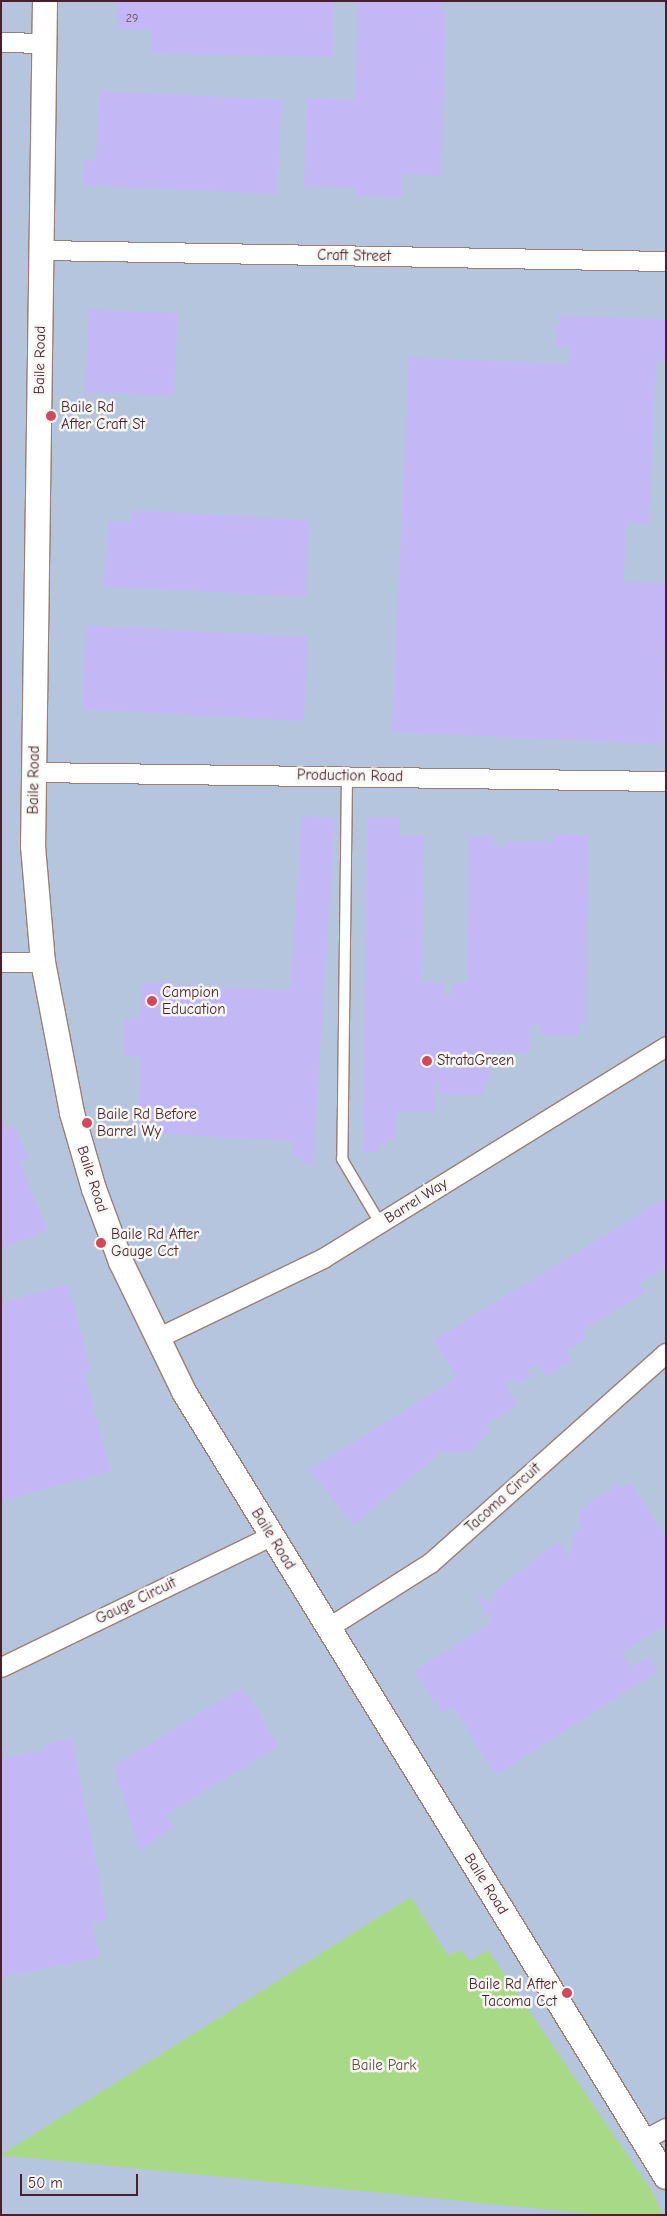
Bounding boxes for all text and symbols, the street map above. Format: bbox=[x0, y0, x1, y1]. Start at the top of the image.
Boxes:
house number: 29 bbox=[126, 12, 138, 26]
street label: Craft Street bbox=[317, 246, 391, 266]
street label: Baile Road bbox=[30, 326, 50, 394]
place label: Baile Rd After Craft St bbox=[61, 398, 145, 433]
marker: Baile Rd After Craft St bbox=[45, 410, 57, 422]
street label: Baile Road bbox=[24, 746, 44, 814]
street label: Production Road bbox=[297, 766, 403, 786]
place label: Campion Education bbox=[162, 983, 226, 1018]
marker: Campion Education bbox=[146, 995, 158, 1007]
place label: StrataGreen bbox=[437, 1052, 514, 1070]
marker: StrataGreen bbox=[421, 1055, 433, 1067]
place label: Baile Rd Before Barrel Wy bbox=[97, 1105, 197, 1140]
marker: Baile Rd Before Barrel Wy bbox=[81, 1117, 93, 1129]
street label: Baile Road bbox=[73, 1144, 111, 1214]
street label: Barrel Way bbox=[381, 1175, 451, 1227]
place label: Baile Rd After Gauge Cct bbox=[111, 1225, 199, 1260]
marker: Baile Rd After Gauge Cct bbox=[95, 1237, 107, 1249]
street label: Tacoma Circuit bbox=[462, 1459, 544, 1537]
street label: Baile Road bbox=[247, 1505, 299, 1573]
street label: Gauge Circuit bbox=[93, 1574, 179, 1628]
street label: Baile Road bbox=[460, 1850, 512, 1918]
place label: Baile Rd After Tacoma Cct bbox=[469, 1975, 557, 2010]
marker: Baile Rd After Tacoma Cct bbox=[561, 1987, 573, 1999]
park label: Baile Park bbox=[352, 2057, 416, 2075]
scale bar bbox=[22, 2164, 140, 2196]
text: 50 m bbox=[28, 2174, 63, 2192]

